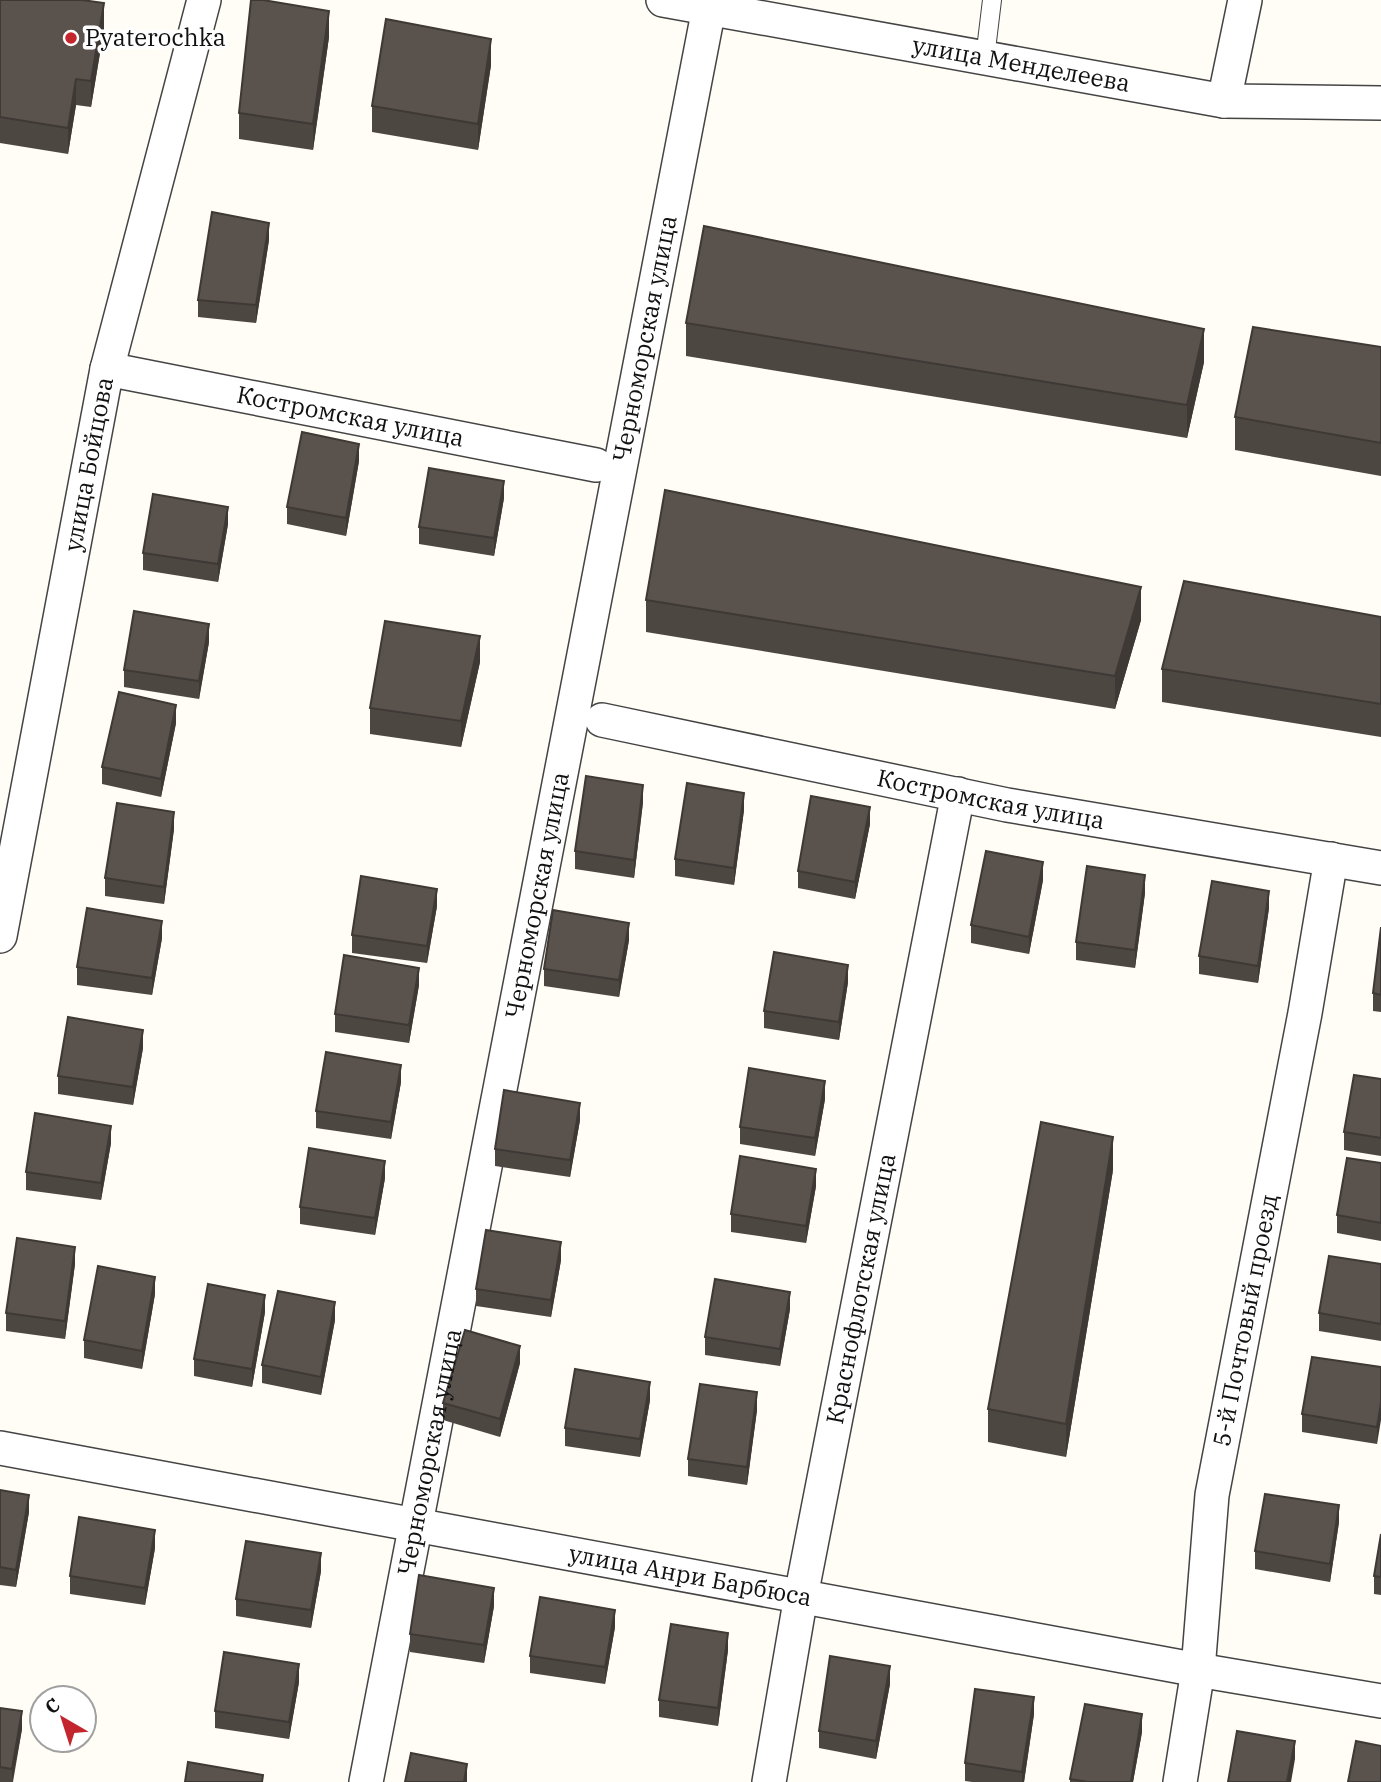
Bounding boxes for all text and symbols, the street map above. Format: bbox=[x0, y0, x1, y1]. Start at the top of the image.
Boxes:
place label: Pyaterochka bbox=[85, 21, 226, 53]
street label: улица Менделеева bbox=[910, 28, 1133, 99]
marker: Pyaterochka bbox=[63, 30, 79, 46]
street label: Черноморская улица bbox=[605, 212, 684, 465]
street label: улица Бойцова bbox=[56, 374, 120, 554]
street label: Костромская улица bbox=[234, 378, 467, 454]
street label: Костромская улица bbox=[874, 761, 1107, 836]
street label: Черноморская улица bbox=[497, 769, 576, 1021]
street label: Краснофлотская улица bbox=[818, 1150, 902, 1427]
street label: 5-й Почтовый проезд bbox=[1205, 1191, 1285, 1449]
street label: Черноморская улица bbox=[389, 1326, 468, 1578]
street label: улица Анри Барбюса bbox=[566, 1537, 814, 1613]
north arrow bbox=[28, 1684, 98, 1754]
text: С bbox=[40, 1692, 65, 1719]

